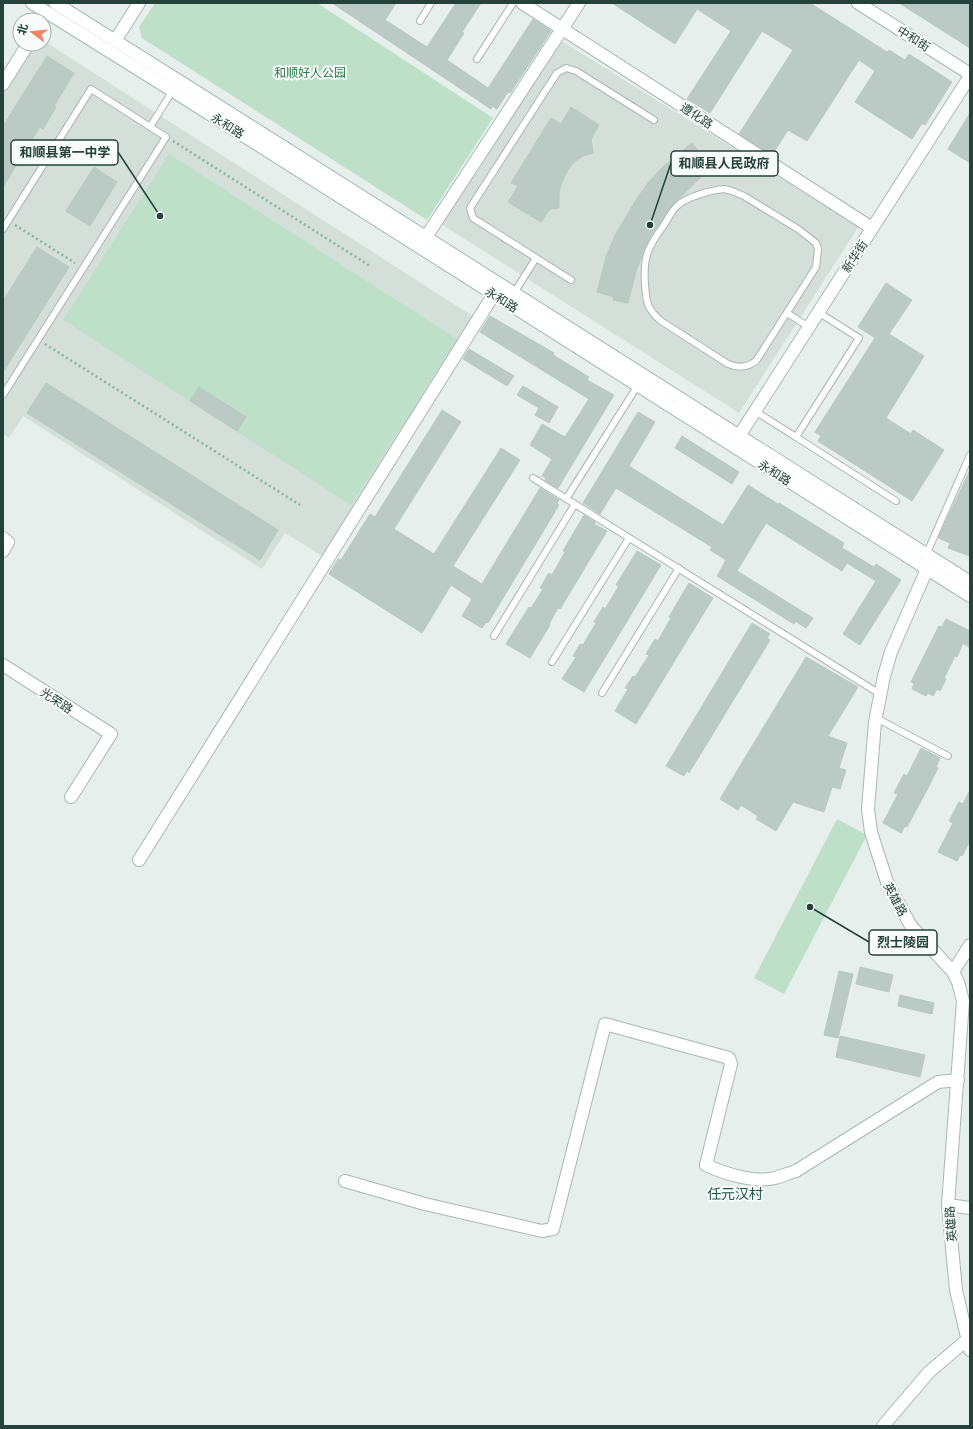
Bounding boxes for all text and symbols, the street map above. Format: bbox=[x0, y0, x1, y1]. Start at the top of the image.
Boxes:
north arrow bbox=[12, 12, 52, 52]
text: 北 bbox=[14, 22, 30, 36]
street label: 中和街 bbox=[895, 23, 933, 53]
park label: 和顺好人公园 bbox=[274, 65, 346, 79]
street label: 遵化路 bbox=[678, 99, 716, 131]
street label: 永和路 bbox=[209, 110, 247, 140]
callout: 和顺县第一中学 bbox=[11, 140, 118, 165]
text: 和顺县第一中学 bbox=[19, 144, 111, 160]
callout: 和顺县人民政府 bbox=[671, 151, 778, 176]
text: 和顺县人民政府 bbox=[678, 155, 770, 171]
street label: 新华街 bbox=[838, 237, 870, 275]
street label: 永和路 bbox=[483, 284, 521, 314]
street label: 永和路 bbox=[756, 457, 794, 487]
street label: 光荣路 bbox=[38, 684, 76, 716]
street label: 英雄路 bbox=[881, 880, 911, 918]
callout: 烈士陵园 bbox=[869, 930, 937, 955]
text: 烈士陵园 bbox=[877, 934, 929, 950]
district label: 任元汉村 bbox=[707, 1185, 763, 1202]
street label: 英雄路 bbox=[942, 1206, 958, 1242]

